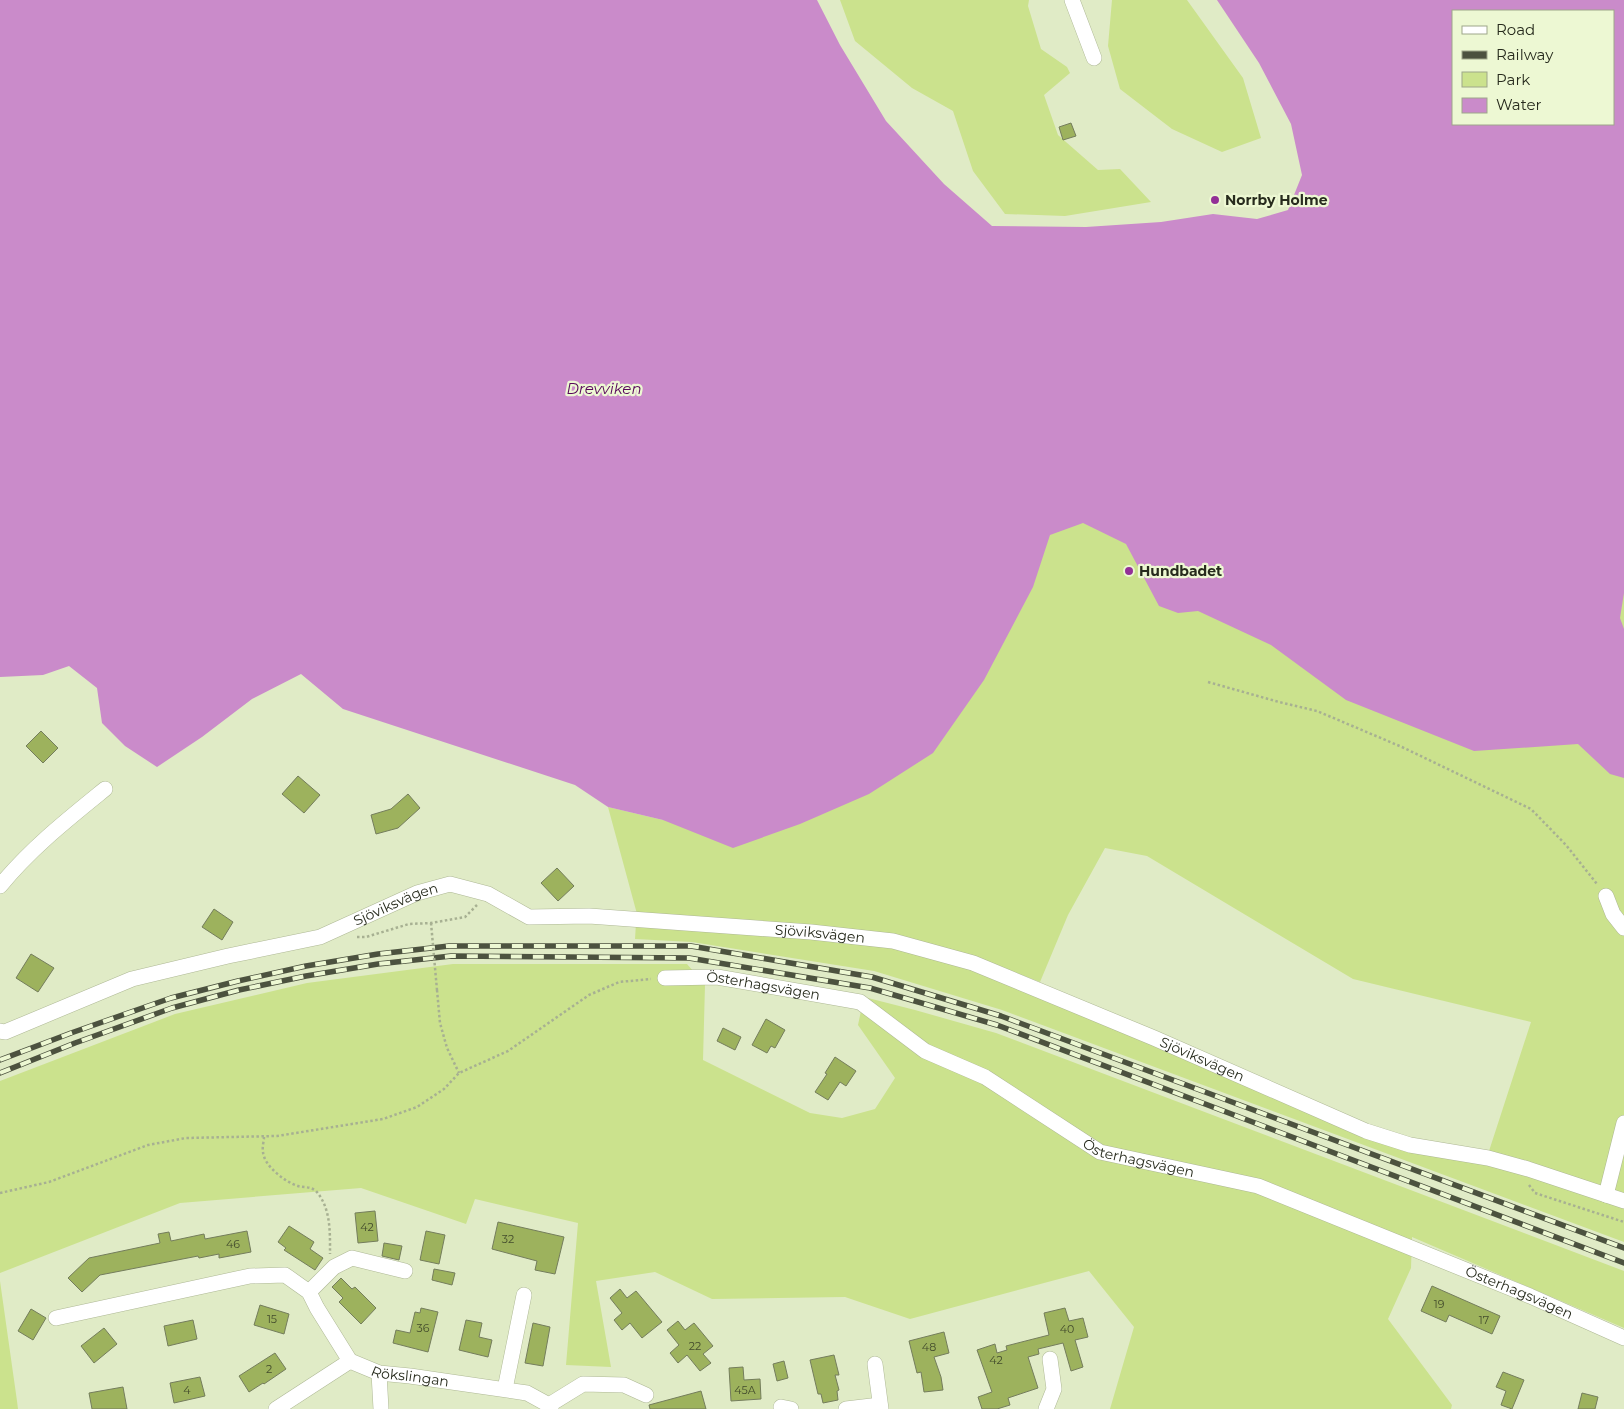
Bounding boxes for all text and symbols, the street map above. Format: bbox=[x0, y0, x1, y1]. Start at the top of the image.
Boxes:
legend bbox=[1452, 10, 1614, 125]
text: Road bbox=[1496, 20, 1535, 39]
text: Railway bbox=[1496, 45, 1554, 64]
text: Park bbox=[1496, 70, 1530, 89]
text: Water bbox=[1496, 95, 1542, 114]
place label: Norrby Holme bbox=[1225, 191, 1328, 209]
marker: Norrby Holme bbox=[1209, 194, 1221, 206]
water label: Drevviken bbox=[566, 379, 642, 398]
place label: Hundbadet bbox=[1139, 562, 1222, 580]
marker: Hundbadet bbox=[1123, 565, 1135, 577]
street label: Sjöviksvägen bbox=[350, 879, 440, 930]
street label: Sjöviksvägen bbox=[774, 920, 866, 947]
street label: Österhagsvägen bbox=[706, 968, 822, 1004]
street label: Sjöviksvägen bbox=[1157, 1033, 1247, 1086]
street label: Österhagsvägen bbox=[1079, 1134, 1196, 1181]
house number: 42 bbox=[360, 1220, 374, 1234]
house number: 32 bbox=[502, 1232, 514, 1246]
house number: 46 bbox=[226, 1237, 240, 1251]
street label: Österhagsvägen bbox=[1463, 1262, 1576, 1323]
house number: 19 bbox=[1434, 1297, 1445, 1311]
house number: 15 bbox=[267, 1312, 277, 1326]
house number: 17 bbox=[1479, 1313, 1489, 1327]
house number: 36 bbox=[417, 1321, 430, 1335]
house number: 40 bbox=[1060, 1322, 1074, 1336]
house number: 22 bbox=[689, 1339, 701, 1353]
house number: 48 bbox=[922, 1340, 936, 1354]
house number: 42 bbox=[989, 1353, 1003, 1367]
house number: 2 bbox=[266, 1362, 272, 1376]
street label: Rökslingan bbox=[368, 1362, 450, 1391]
house number: 4 bbox=[183, 1383, 191, 1397]
house number: 45A bbox=[734, 1383, 756, 1397]

